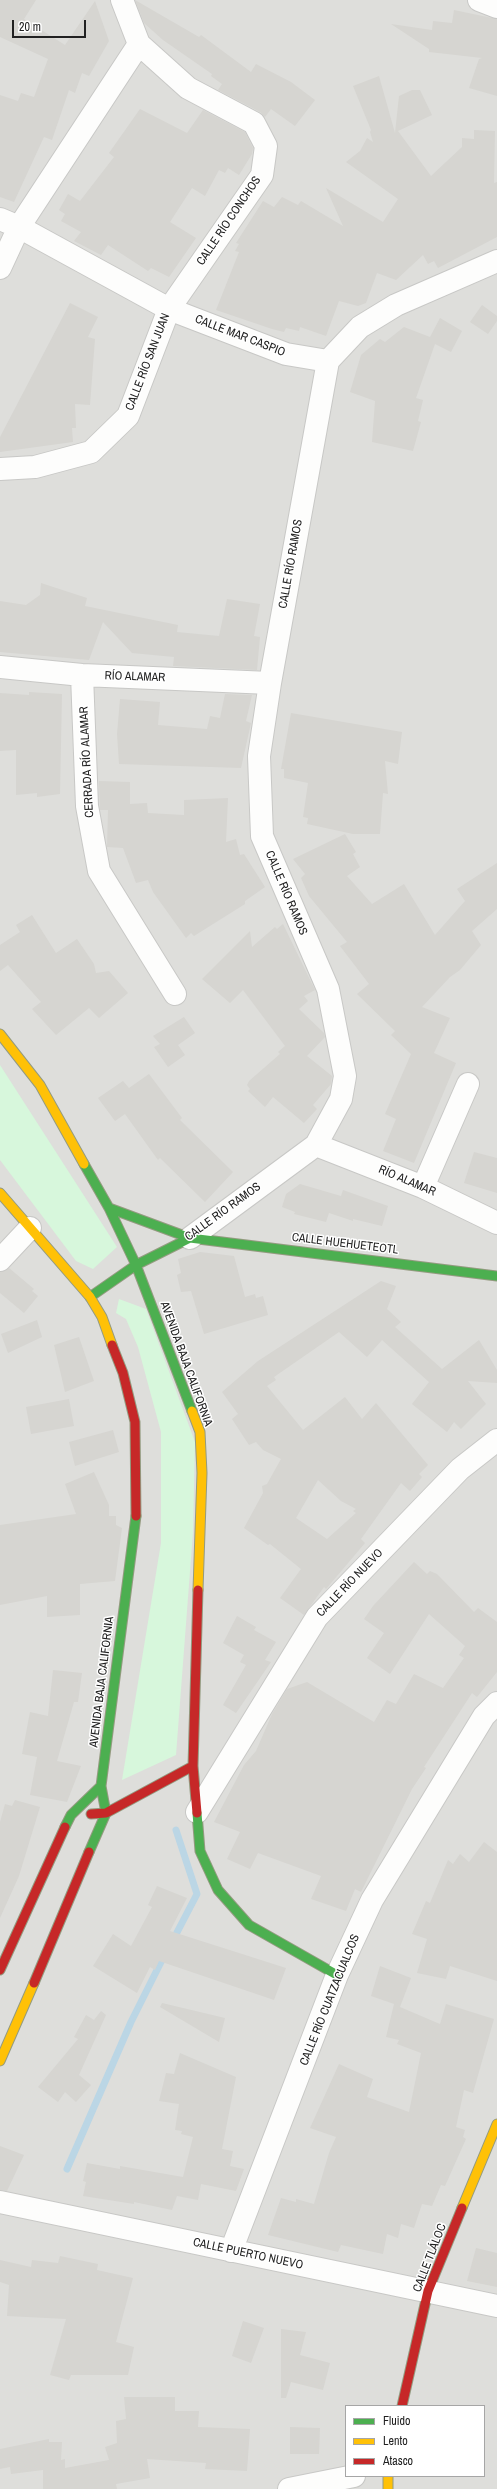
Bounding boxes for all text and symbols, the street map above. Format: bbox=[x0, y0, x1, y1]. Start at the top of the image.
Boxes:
scale bar bbox=[14, 12, 88, 38]
text: 20 m bbox=[19, 19, 41, 35]
street label: CALLE RÍO CONCHOS bbox=[194, 174, 264, 268]
street label: CALLE RÍO SAN JUAN bbox=[123, 311, 173, 413]
street label: CALLE MAR CASPIO bbox=[193, 312, 287, 360]
street label: CALLE RÍO RAMOS bbox=[276, 518, 306, 610]
street label: RÍO ALAMAR bbox=[104, 669, 166, 685]
street label: CERRADA RÍO ALAMAR bbox=[77, 706, 97, 818]
street label: CALLE RÍO RAMOS bbox=[262, 849, 310, 937]
street label: RÍO ALAMAR bbox=[376, 1163, 438, 1199]
street label: CALLE RÍO RAMOS bbox=[182, 1180, 264, 1244]
street label: CALLE HUEHUETEOTL bbox=[291, 1230, 399, 1258]
street label: AVENIDA BAJA CALIFORNIA bbox=[157, 1300, 215, 1428]
street label: CALLE RÍO NUEVO bbox=[314, 1546, 386, 1620]
street label: AVENIDA BAJA CALIFORNIA bbox=[87, 1616, 117, 1748]
street label: CALLE RÍO CUATZACUALCOS bbox=[297, 1932, 363, 2068]
street label: CALLE TLÁLOC bbox=[410, 2222, 450, 2294]
street label: CALLE PUERTO NUEVO bbox=[192, 2235, 304, 2273]
legend bbox=[345, 2405, 485, 2477]
text: Fluido bbox=[383, 2413, 410, 2429]
text: Lento bbox=[383, 2433, 408, 2449]
text: Atasco bbox=[383, 2453, 413, 2469]

